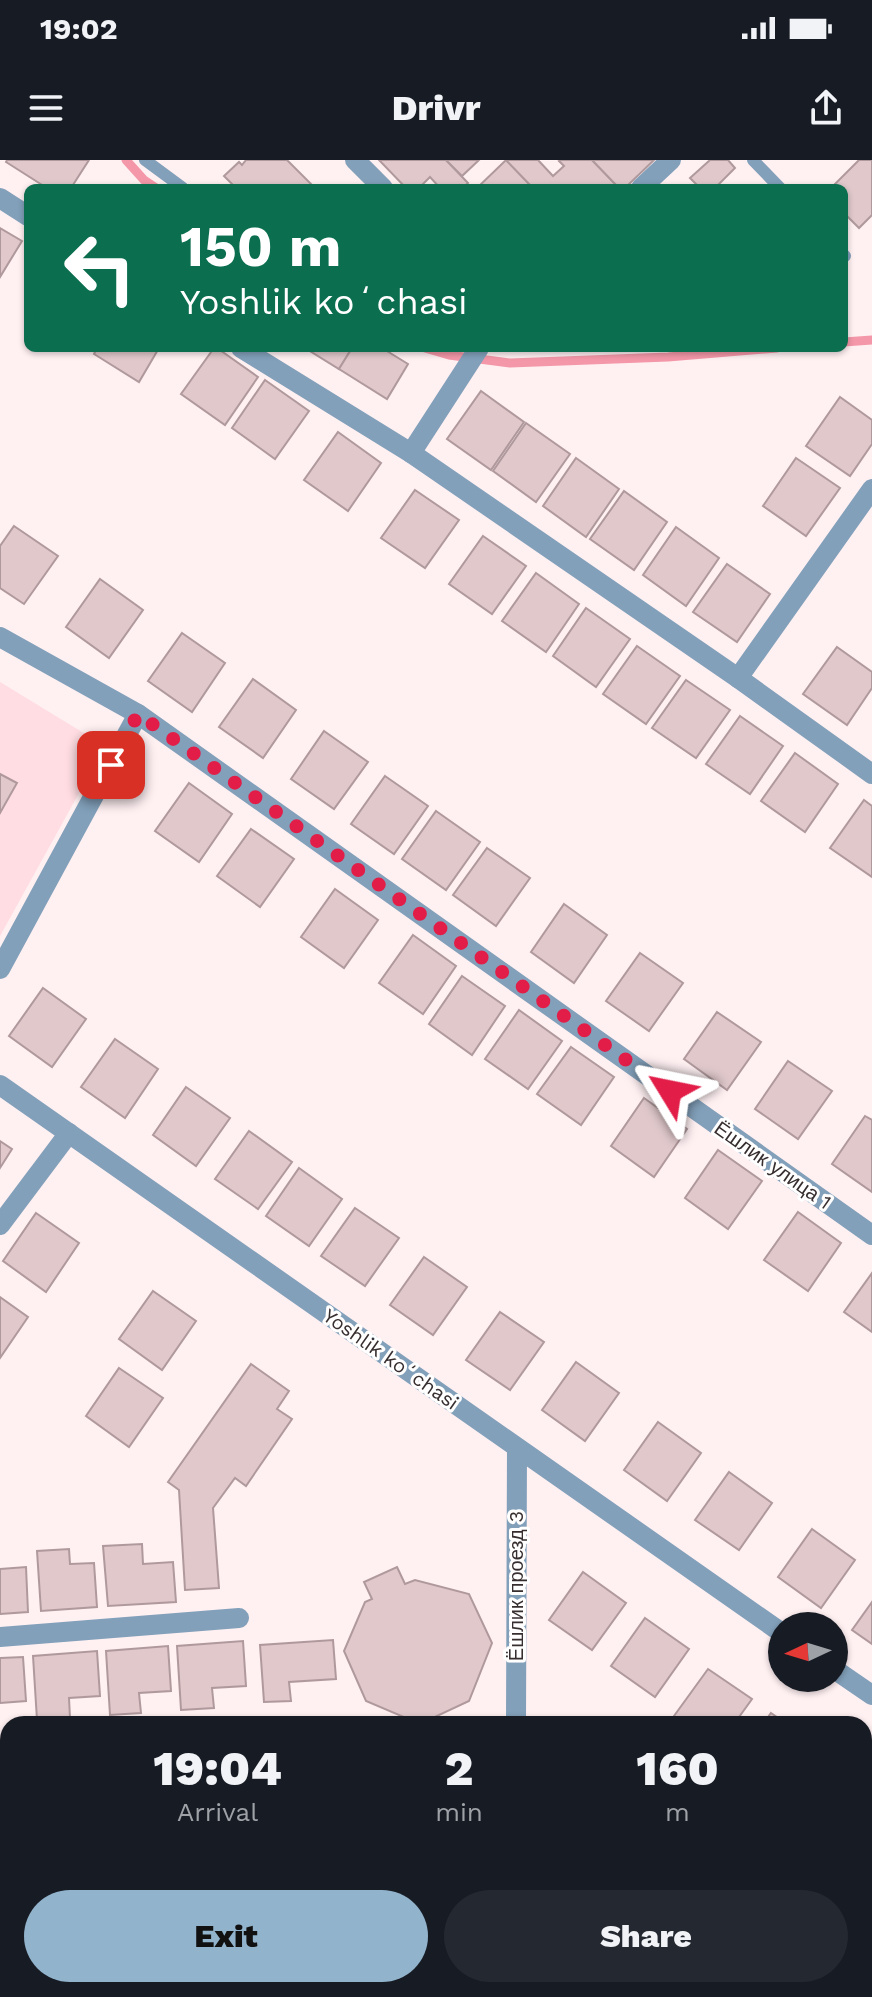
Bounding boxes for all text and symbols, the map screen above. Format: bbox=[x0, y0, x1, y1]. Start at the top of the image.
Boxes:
text: 19:02 bbox=[40, 11, 118, 46]
icon: menu bbox=[24, 86, 68, 130]
icon: share bbox=[804, 86, 848, 130]
text: Drivr bbox=[392, 87, 480, 129]
text: 150 m bbox=[180, 214, 342, 280]
icon: left bbox=[48, 216, 152, 320]
text: Yoshlik koʻchasi bbox=[180, 281, 468, 323]
pin bbox=[77, 731, 145, 799]
icon: arrive bbox=[89, 743, 133, 787]
position arrow bbox=[628, 1049, 712, 1133]
street label: Ёшлик улица 1 bbox=[710, 1116, 836, 1214]
street label: Yoshlik koʻchasi bbox=[319, 1303, 463, 1415]
street label: Ёшлик проезд 3 bbox=[504, 1511, 528, 1661]
north arrow bbox=[768, 1612, 848, 1692]
map controls bbox=[768, 1612, 848, 1692]
text: 19:04 bbox=[153, 1740, 282, 1797]
text: 2 bbox=[445, 1740, 473, 1797]
text: 160 bbox=[636, 1740, 719, 1797]
text: Arrival bbox=[177, 1797, 258, 1827]
text: min bbox=[435, 1797, 483, 1827]
text: m bbox=[665, 1797, 690, 1827]
button: Exit bbox=[24, 1890, 428, 1982]
button: Share bbox=[444, 1890, 848, 1982]

